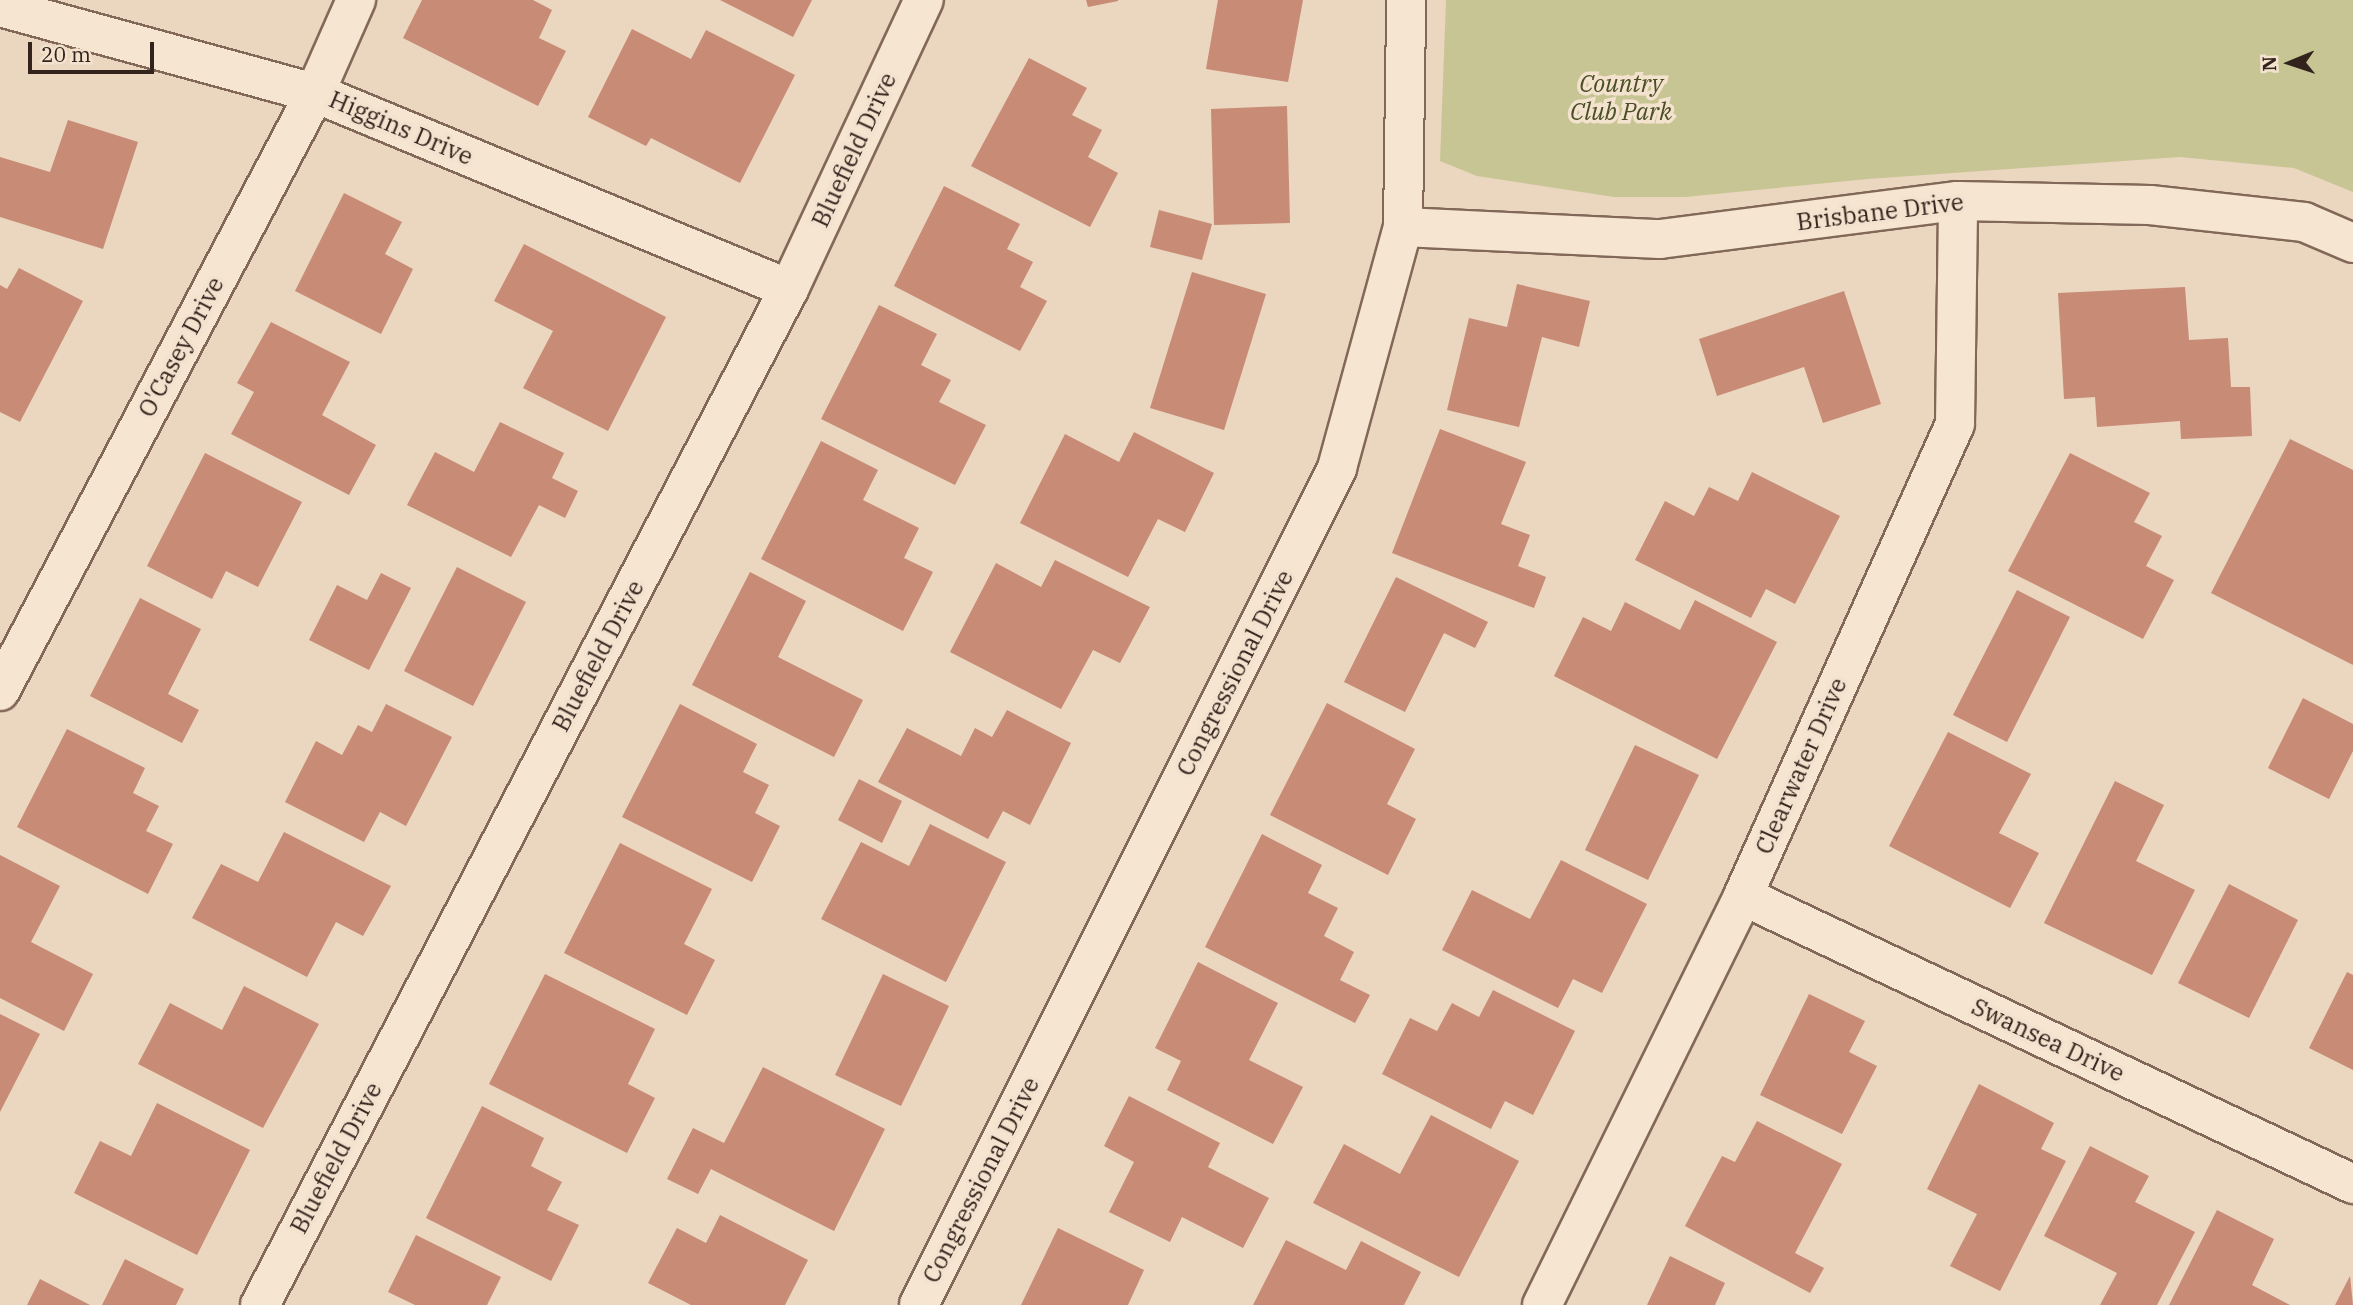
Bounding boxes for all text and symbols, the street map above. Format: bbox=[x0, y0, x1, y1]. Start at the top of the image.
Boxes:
scale bar bbox=[32, 28, 158, 72]
north arrow bbox=[2255, 28, 2325, 98]
text: 20 m bbox=[41, 40, 91, 68]
text: N bbox=[2257, 56, 2281, 72]
street label: Bluefield Drive bbox=[806, 68, 902, 232]
park label: Country Club Park bbox=[1570, 70, 1672, 126]
street label: Higgins Drive bbox=[325, 85, 477, 171]
street label: Brisbane Drive bbox=[1795, 187, 1965, 237]
street label: O'Casey Drive bbox=[132, 272, 230, 422]
street label: Congressional Drive bbox=[1171, 565, 1299, 781]
street label: Bluefield Drive bbox=[546, 576, 650, 736]
street label: Clearwater Drive bbox=[1749, 673, 1853, 859]
street label: Swansea Drive bbox=[1967, 992, 2129, 1088]
street label: Congressional Drive bbox=[917, 1072, 1045, 1288]
street label: Bluefield Drive bbox=[284, 1078, 388, 1238]

